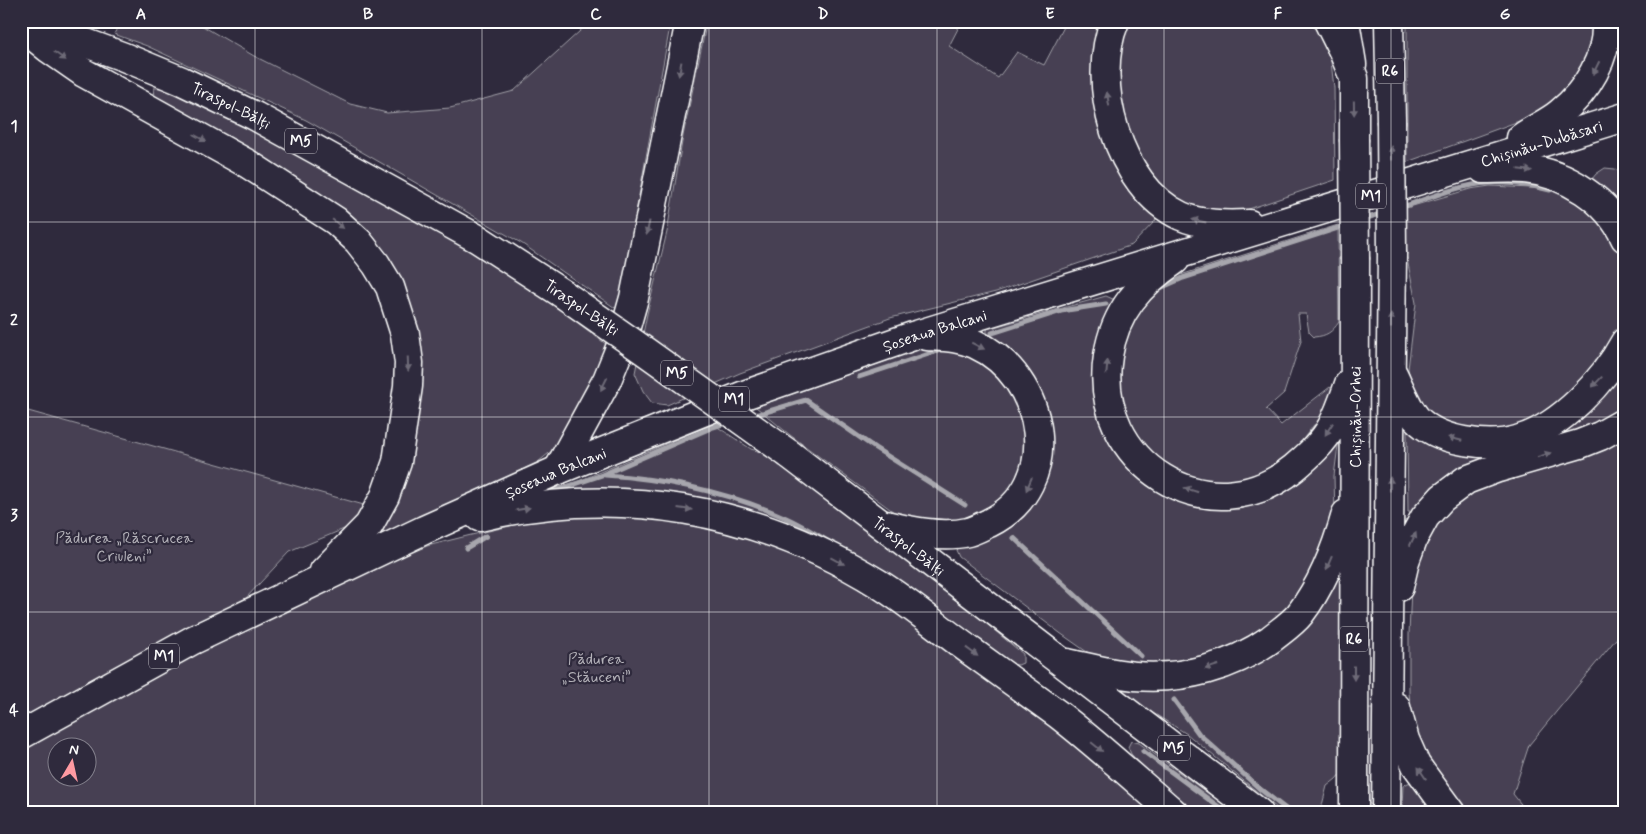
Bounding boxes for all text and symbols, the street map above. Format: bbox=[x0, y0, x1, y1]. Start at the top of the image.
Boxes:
text: A bbox=[136, 4, 146, 25]
text: B bbox=[363, 4, 373, 25]
text: C bbox=[590, 4, 602, 25]
text: D bbox=[817, 4, 829, 25]
text: E bbox=[1045, 4, 1055, 25]
text: F bbox=[1274, 4, 1283, 25]
text: G bbox=[1500, 4, 1511, 25]
one-way arrow bbox=[53, 51, 66, 61]
road number: R6 bbox=[1376, 58, 1404, 84]
one-way arrow bbox=[1591, 61, 1599, 75]
one-way arrow bbox=[676, 62, 684, 78]
street label: Tiraspol-Bălți bbox=[187, 78, 275, 135]
one-way arrow bbox=[1103, 91, 1111, 107]
one-way arrow bbox=[1350, 101, 1358, 117]
text: 1 bbox=[10, 116, 18, 137]
street label: Chișinău-Dubăsari bbox=[1478, 116, 1605, 173]
road number: M5 bbox=[285, 128, 317, 154]
one-way arrow bbox=[193, 133, 207, 142]
one-way arrow bbox=[1387, 145, 1395, 161]
one-way arrow bbox=[1517, 166, 1533, 174]
road number: M1 bbox=[1356, 184, 1386, 208]
one-way arrow bbox=[1192, 217, 1207, 225]
one-way arrow bbox=[331, 218, 344, 229]
one-way arrow bbox=[644, 221, 652, 236]
street label: Tiraspol-Bălți bbox=[540, 275, 623, 341]
street label: Șoseaua Balcani bbox=[880, 305, 990, 358]
text: 2 bbox=[10, 310, 18, 331]
one-way arrow bbox=[1387, 313, 1395, 329]
one-way arrow bbox=[971, 342, 985, 350]
one-way arrow bbox=[405, 356, 413, 372]
one-way arrow bbox=[1103, 359, 1111, 375]
road number: M5 bbox=[661, 360, 693, 386]
street label: Chișinău-Orhei bbox=[1346, 366, 1367, 468]
one-way arrow bbox=[1591, 376, 1603, 388]
one-way arrow bbox=[600, 377, 608, 391]
road number: M1 bbox=[719, 386, 749, 412]
one-way arrow bbox=[1325, 423, 1334, 436]
one-way arrow bbox=[1448, 435, 1463, 443]
street label: Șoseaua Balcani bbox=[502, 443, 610, 504]
one-way arrow bbox=[1536, 450, 1551, 458]
one-way arrow bbox=[1386, 475, 1394, 491]
one-way arrow bbox=[1025, 477, 1033, 492]
one-way arrow bbox=[1184, 485, 1199, 493]
one-way arrow bbox=[515, 504, 531, 512]
text: 3 bbox=[10, 505, 18, 526]
one-way arrow bbox=[677, 505, 693, 513]
street label: Tiraspol-Bălți bbox=[867, 512, 949, 582]
park label: Pădurea „Răscrucea Criuleni” bbox=[55, 528, 193, 567]
one-way arrow bbox=[1409, 532, 1418, 547]
one-way arrow bbox=[1325, 556, 1333, 570]
one-way arrow bbox=[830, 557, 845, 565]
road number: R6 bbox=[1340, 626, 1368, 652]
road number: M1 bbox=[149, 644, 179, 668]
one-way arrow bbox=[965, 647, 979, 657]
park label: Pădurea „Stăuceni” bbox=[561, 649, 631, 688]
one-way arrow bbox=[1205, 664, 1220, 672]
one-way arrow bbox=[1350, 665, 1358, 681]
text: 4 bbox=[9, 700, 19, 721]
north arrow bbox=[48, 736, 98, 786]
road number: M5 bbox=[1158, 736, 1190, 760]
text: N bbox=[68, 741, 80, 760]
one-way arrow bbox=[1090, 741, 1103, 752]
one-way arrow bbox=[1417, 767, 1427, 780]

